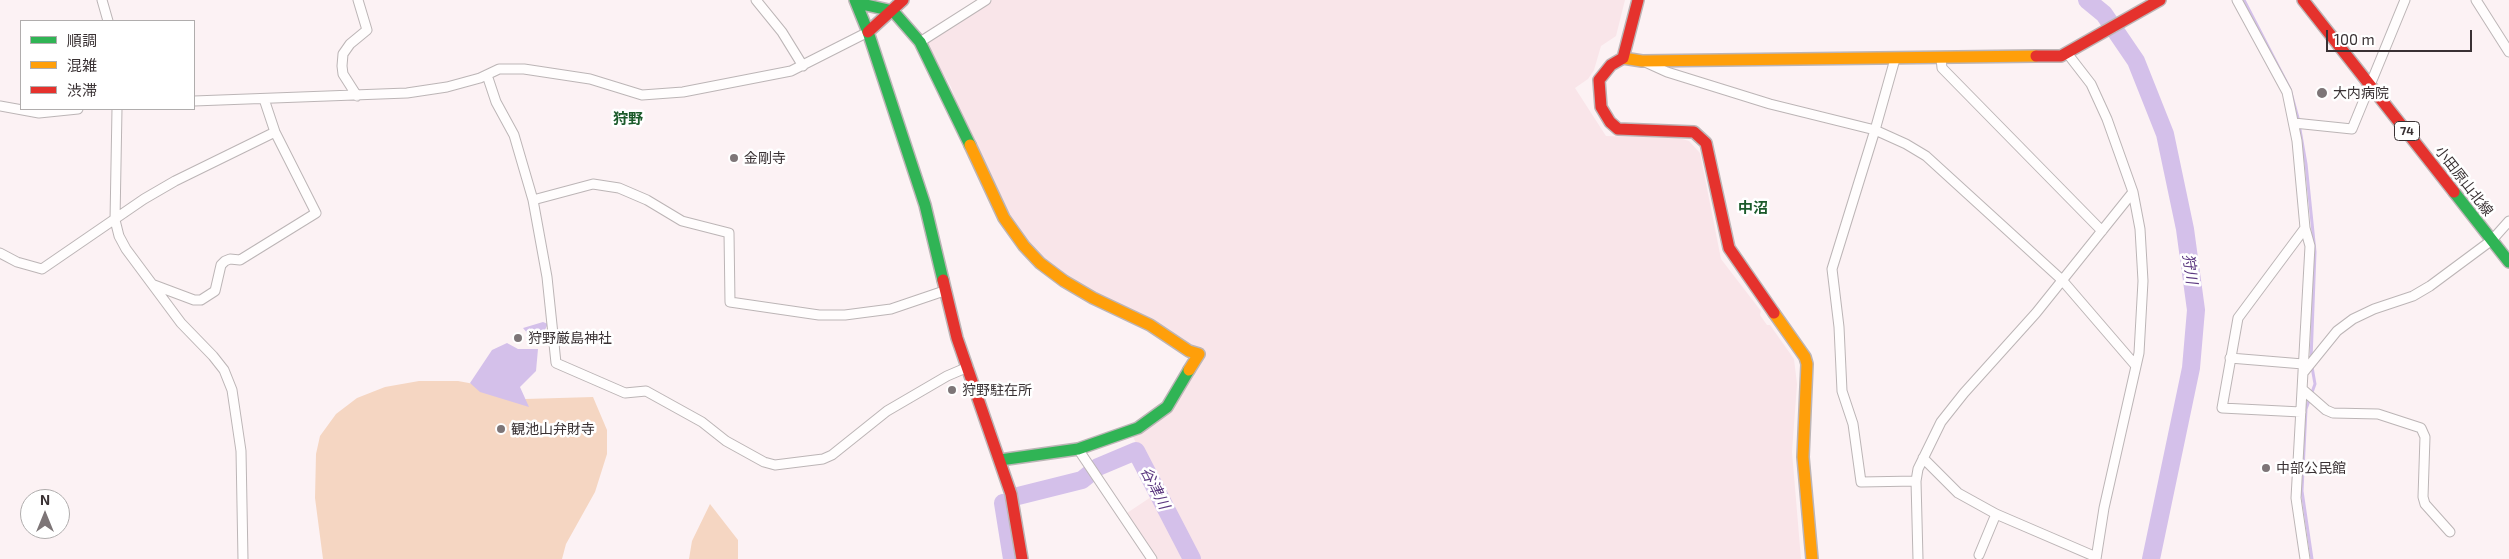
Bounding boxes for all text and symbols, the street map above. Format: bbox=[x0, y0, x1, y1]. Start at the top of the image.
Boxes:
legend bbox=[20, 20, 195, 110]
scale bar bbox=[2329, 20, 2475, 52]
text: 100 m bbox=[2334, 30, 2375, 48]
text: 順調 bbox=[67, 31, 97, 49]
text: 混雑 bbox=[67, 56, 97, 74]
text: 渋滞 bbox=[67, 81, 97, 99]
place label: 大内病院 bbox=[2333, 85, 2389, 101]
marker: 大内病院 bbox=[2315, 86, 2329, 100]
district label: 狩野 bbox=[613, 110, 643, 128]
road number: 74 bbox=[2394, 122, 2420, 140]
street label: 小田原山北線 bbox=[2432, 143, 2496, 219]
place label: 金剛寺 bbox=[744, 150, 786, 166]
marker: 金剛寺 bbox=[728, 152, 740, 164]
district label: 中沼 bbox=[1738, 199, 1768, 217]
water label: 狩川 bbox=[2179, 253, 2201, 285]
place label: 狩野厳島神社 bbox=[528, 330, 612, 346]
marker: 狩野厳島神社 bbox=[512, 332, 524, 344]
place label: 狩野駐在所 bbox=[962, 382, 1032, 398]
marker: 狩野駐在所 bbox=[946, 384, 958, 396]
place label: 観池山弁財寺 bbox=[511, 421, 595, 437]
marker: 観池山弁財寺 bbox=[495, 423, 507, 435]
place label: 中部公民館 bbox=[2276, 460, 2346, 476]
marker: 中部公民館 bbox=[2260, 462, 2272, 474]
water label: 谷津川 bbox=[1137, 464, 1173, 512]
north arrow bbox=[20, 489, 70, 539]
text: N bbox=[40, 491, 50, 508]

